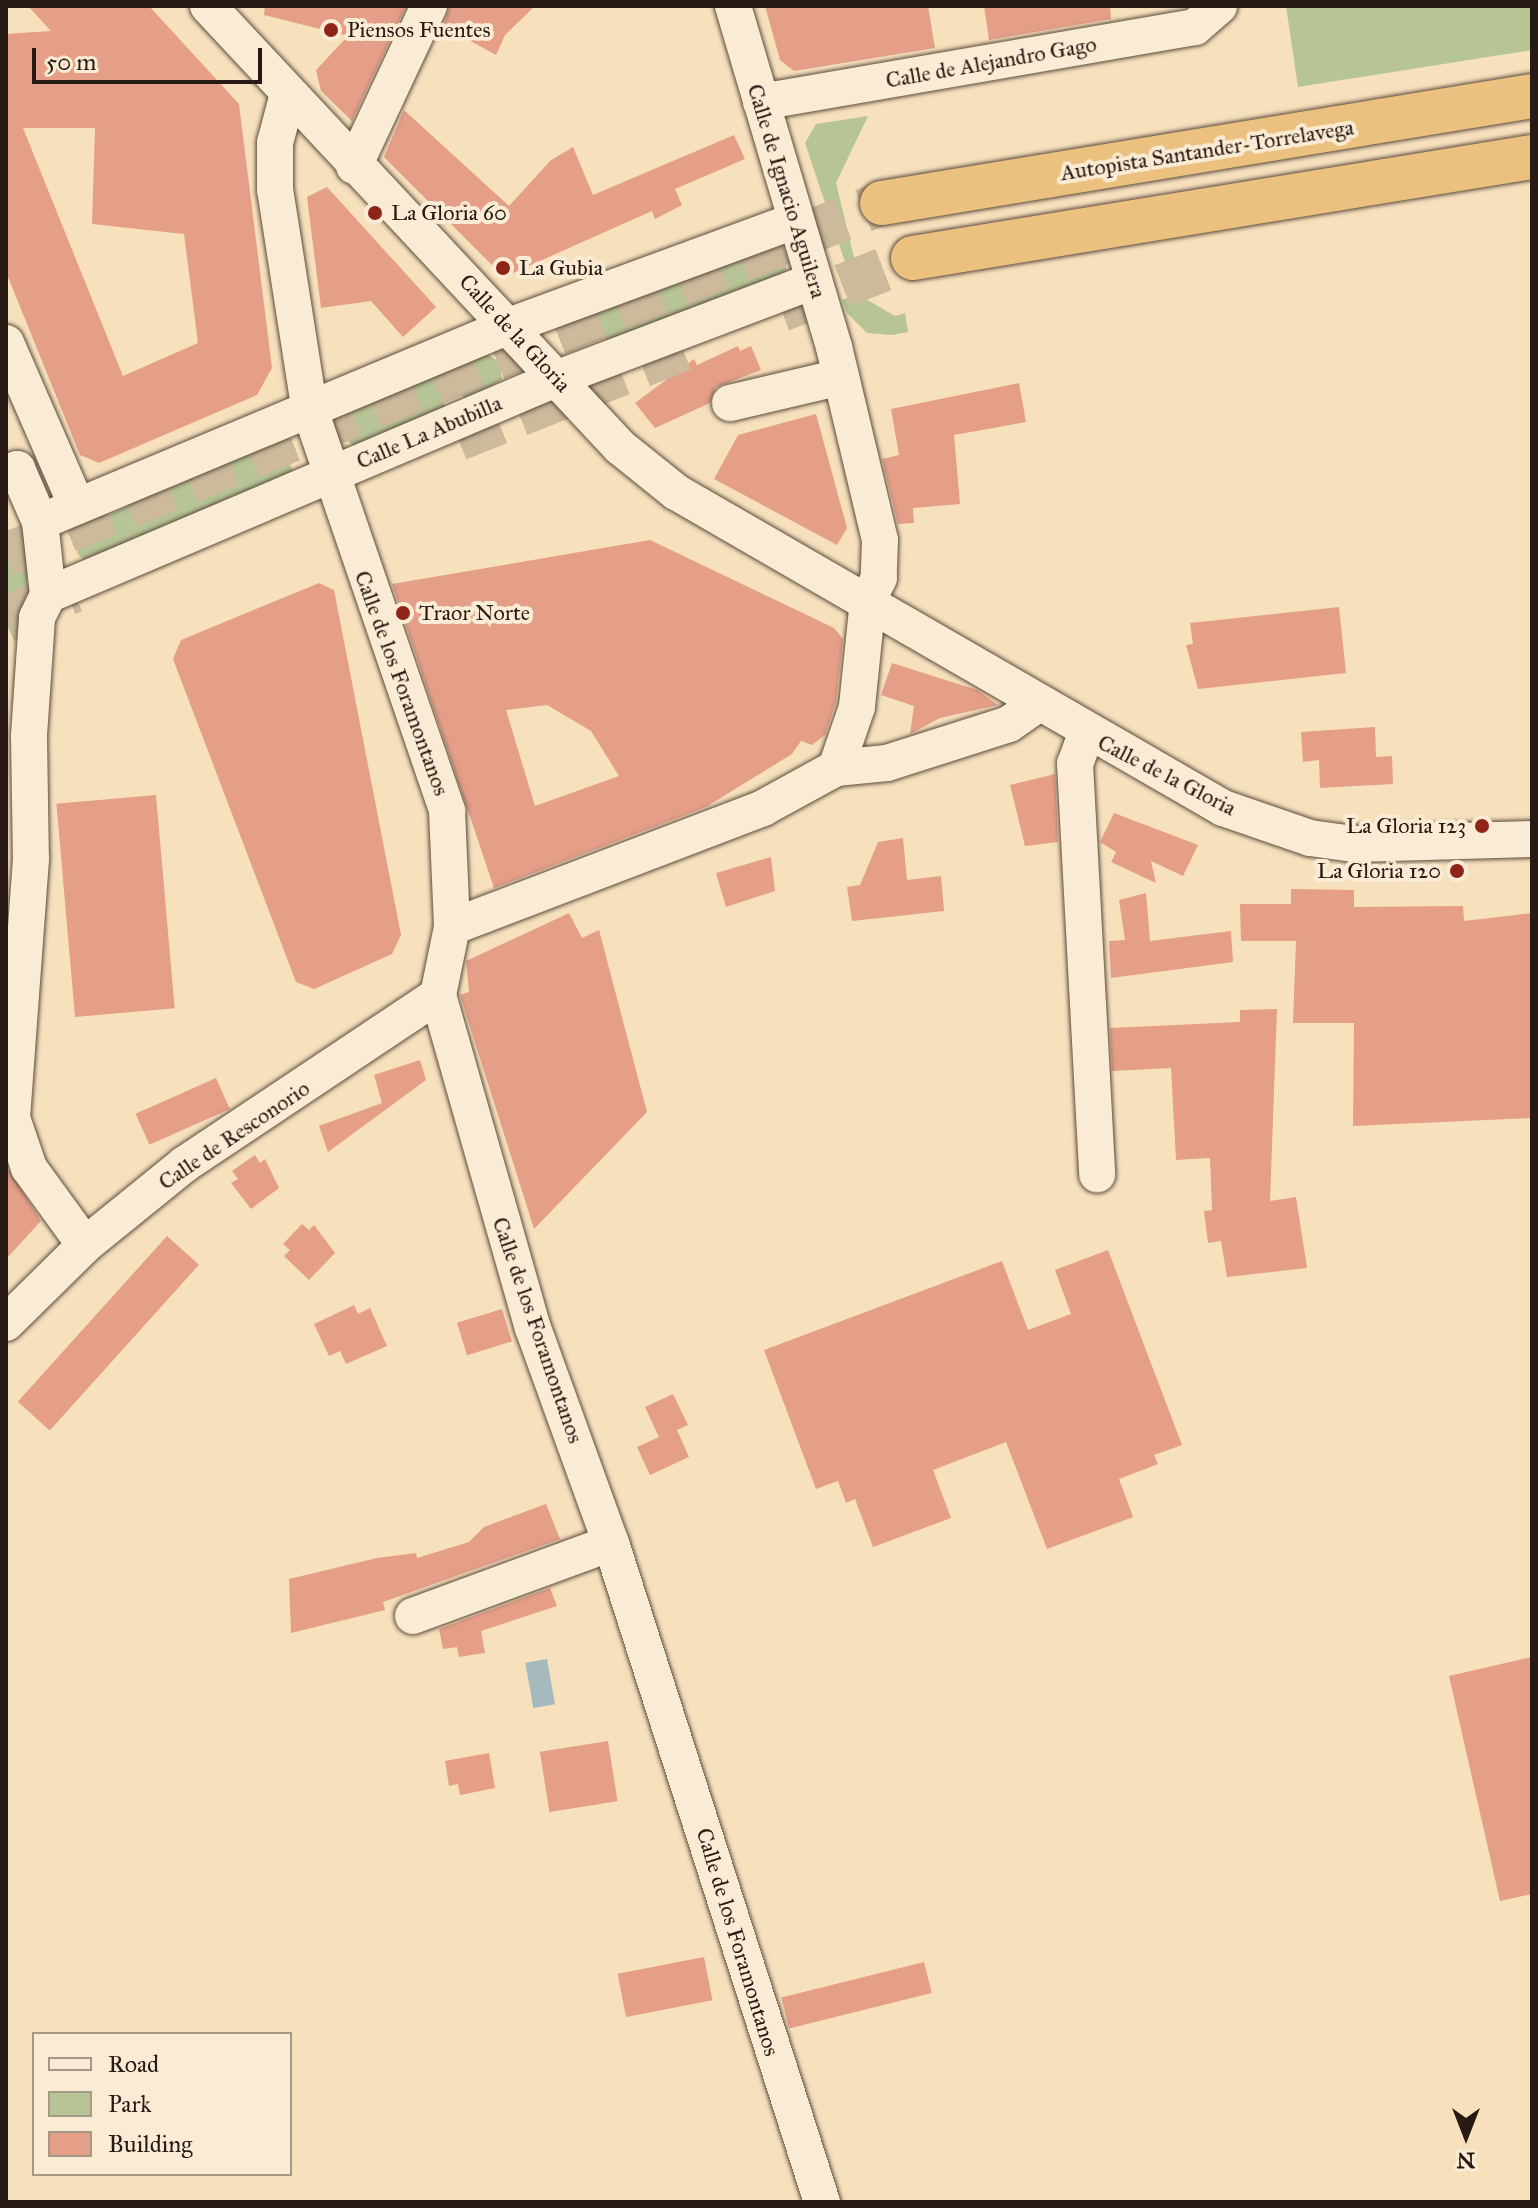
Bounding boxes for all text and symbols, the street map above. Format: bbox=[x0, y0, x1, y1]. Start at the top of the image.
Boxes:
place label: Piensos Fuentes bbox=[347, 17, 490, 43]
marker: Piensos Fuentes bbox=[322, 21, 340, 39]
street label: Calle de Alejandro Gago bbox=[884, 30, 1098, 94]
scale bar bbox=[36, 32, 266, 82]
text: 50 m bbox=[46, 47, 96, 77]
street label: Calle de Ignacio Aguilera bbox=[742, 81, 832, 301]
street label: Autopista Santander-Torrelavega bbox=[1059, 114, 1355, 186]
place label: La Gloria 60 bbox=[391, 200, 507, 226]
marker: La Gloria 60 bbox=[366, 204, 384, 222]
place label: La Gubia bbox=[519, 255, 603, 281]
marker: La Gubia bbox=[494, 259, 512, 277]
street label: Calle de la Gloria bbox=[454, 269, 576, 397]
street label: Calle La Abubilla bbox=[352, 390, 506, 474]
street label: Calle de los Foramontanos bbox=[349, 567, 455, 799]
place label: Traor Norte bbox=[419, 600, 530, 626]
marker: Traor Norte bbox=[394, 604, 412, 622]
street label: Calle de la Gloria bbox=[1093, 729, 1241, 821]
place label: La Gloria 123 bbox=[1346, 813, 1466, 839]
marker: La Gloria 123 bbox=[1473, 817, 1491, 835]
place label: La Gloria 120 bbox=[1317, 858, 1441, 884]
marker: La Gloria 120 bbox=[1448, 862, 1466, 880]
street label: Calle de Resconorio bbox=[153, 1075, 315, 1195]
street label: Calle de los Foramontanos bbox=[487, 1214, 589, 1446]
street label: Calle de los Foramontanos bbox=[691, 1825, 785, 2059]
legend bbox=[32, 2032, 292, 2176]
text: Road bbox=[108, 2049, 159, 2079]
text: Park bbox=[108, 2089, 151, 2119]
north arrow bbox=[1426, 2096, 1506, 2176]
text: Building bbox=[108, 2129, 193, 2159]
text: N bbox=[1457, 2147, 1475, 2174]

